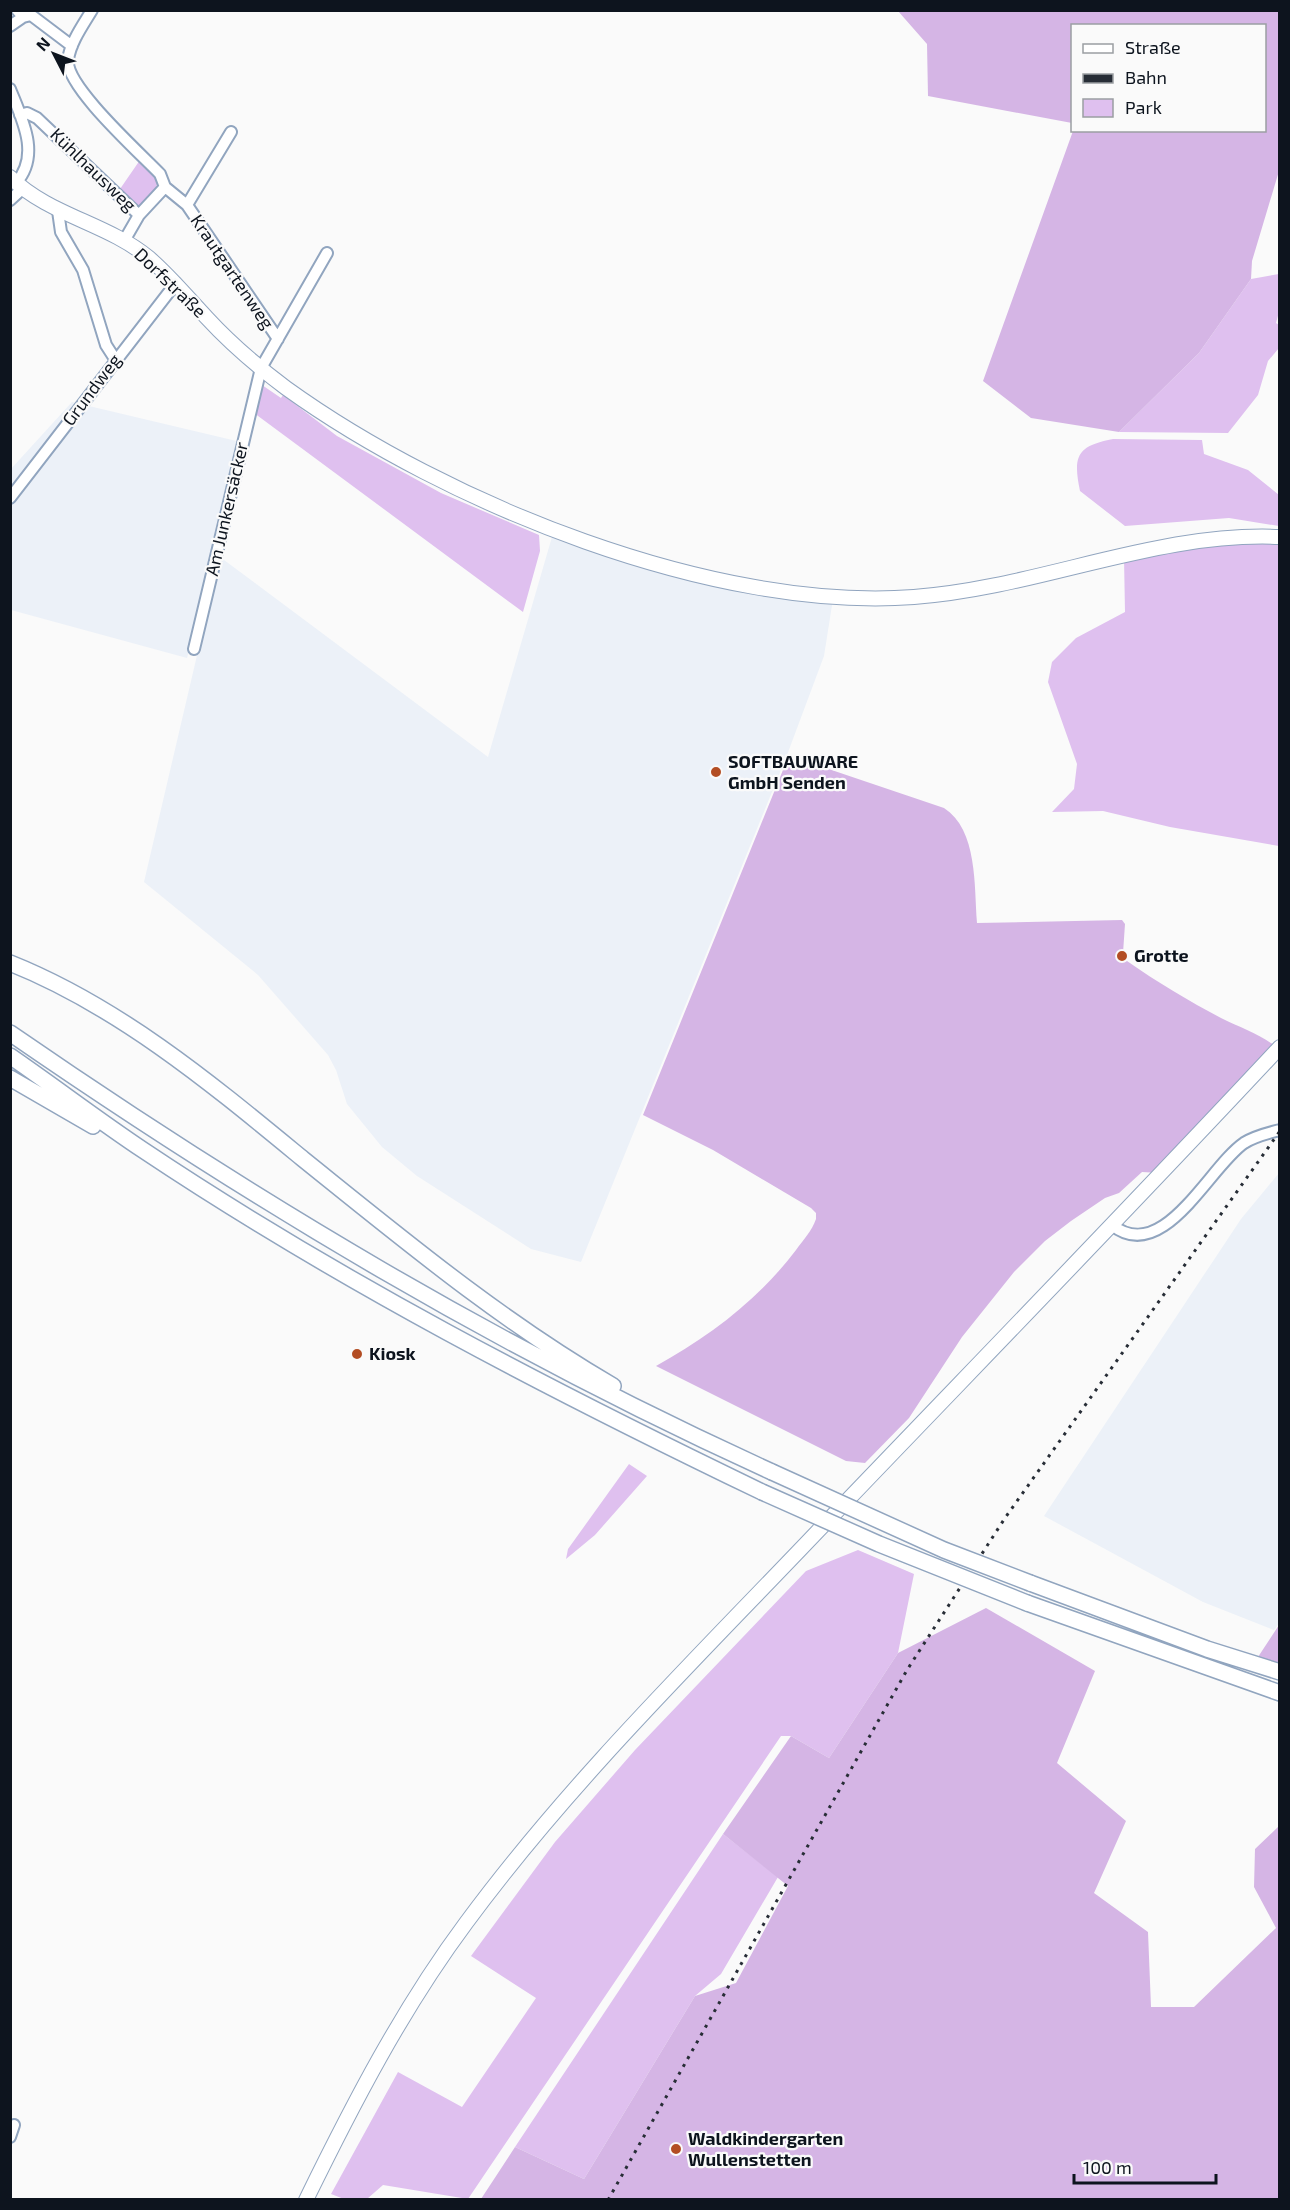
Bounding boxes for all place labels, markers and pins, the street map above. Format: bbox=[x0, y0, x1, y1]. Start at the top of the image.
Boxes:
place label: SOFTBAUWARE GmbH Senden bbox=[728, 750, 858, 793]
marker: SOFTBAUWARE GmbH Senden bbox=[709, 765, 723, 779]
place label: Grotte bbox=[1134, 944, 1189, 966]
marker: Grotte bbox=[1115, 949, 1129, 963]
place label: Kiosk bbox=[369, 1342, 416, 1364]
marker: Kiosk bbox=[350, 1347, 364, 1361]
place label: Waldkindergarten Wullenstetten bbox=[688, 2127, 843, 2170]
marker: Waldkindergarten Wullenstetten bbox=[669, 2142, 683, 2156]

